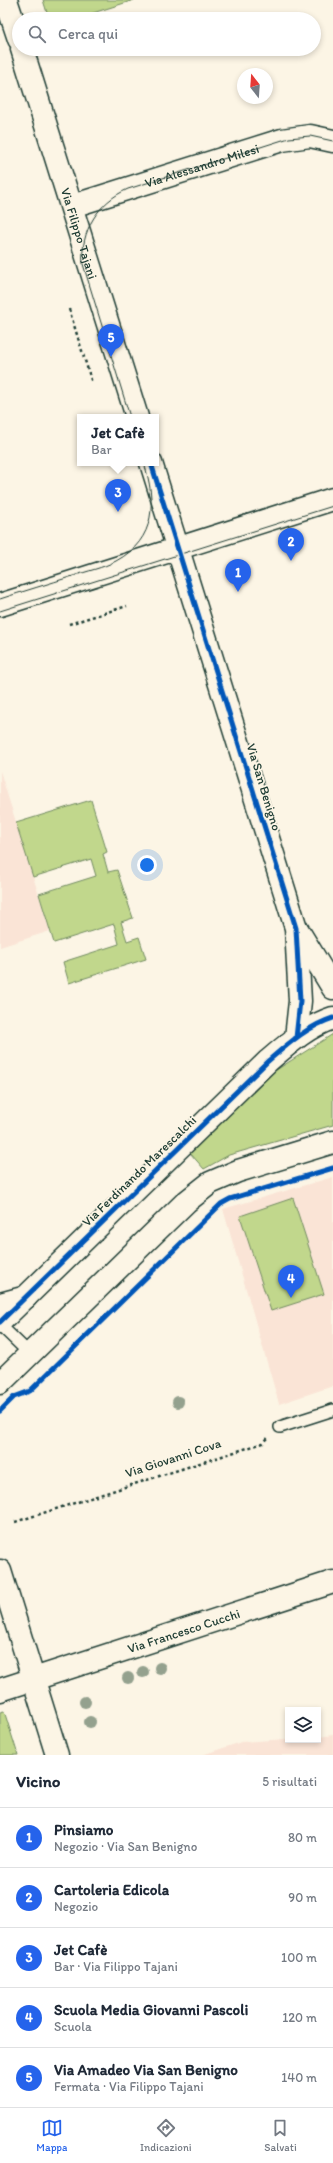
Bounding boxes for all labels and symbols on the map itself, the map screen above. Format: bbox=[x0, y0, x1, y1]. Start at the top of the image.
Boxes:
north arrow bbox=[237, 68, 273, 104]
street label: Via Alessandro Milesi bbox=[143, 140, 261, 190]
street label: Via Filippo Tajani bbox=[58, 186, 101, 281]
pin: 5 bbox=[98, 324, 124, 357]
pin: 3 bbox=[105, 479, 131, 512]
pin: 2 bbox=[278, 528, 304, 561]
pin: 1 bbox=[225, 559, 251, 592]
street label: Via San Benigno bbox=[244, 742, 284, 833]
your location bbox=[137, 855, 157, 875]
street label: Via Ferdinando Marescalchi bbox=[79, 1113, 199, 1229]
pin: 4 bbox=[278, 1265, 304, 1298]
street label: Via Giovanni Cova bbox=[123, 1435, 223, 1481]
street label: Via Francesco Cucchi bbox=[125, 1605, 242, 1656]

